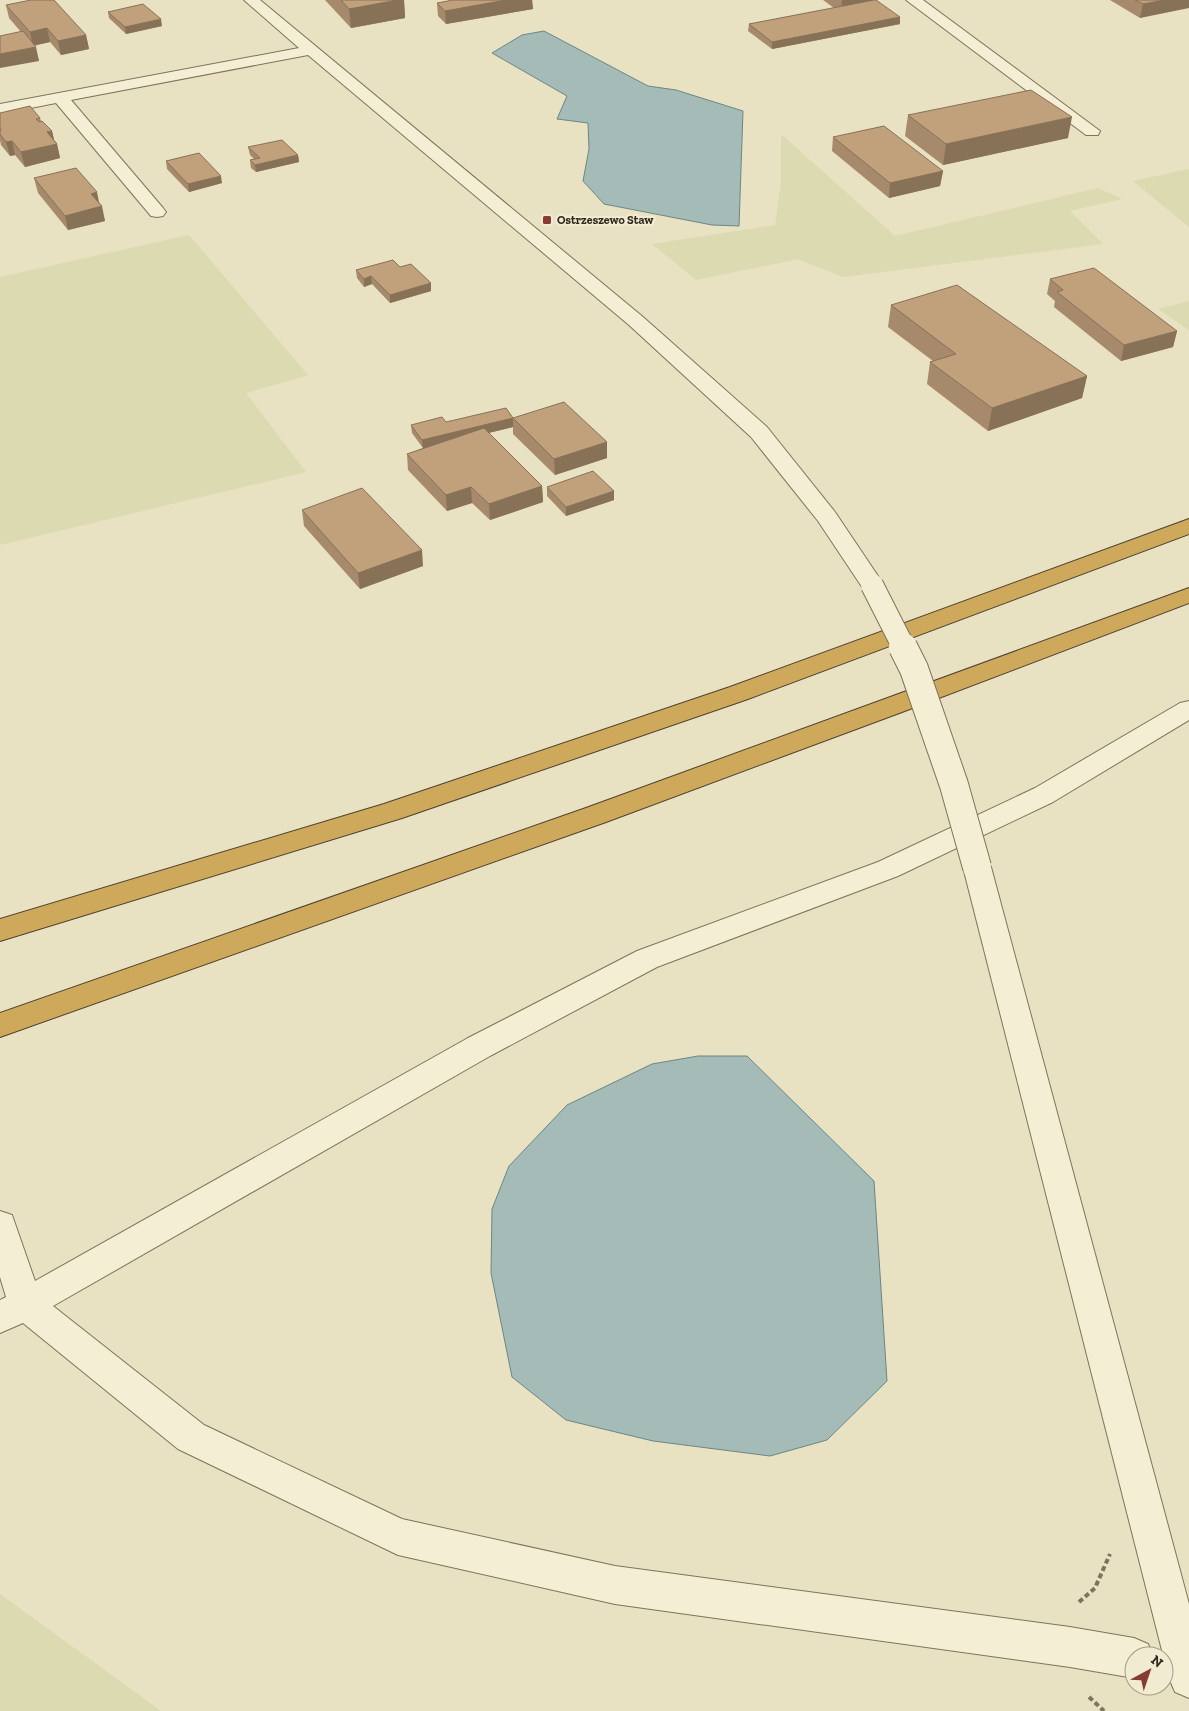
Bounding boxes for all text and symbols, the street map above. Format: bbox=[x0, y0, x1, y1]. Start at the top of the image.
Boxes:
place label: Ostrzeszewo Staw bbox=[557, 213, 654, 227]
marker: Ostrzeszewo Staw bbox=[541, 214, 553, 226]
north arrow bbox=[1124, 1646, 1174, 1696]
text: N bbox=[1147, 1651, 1167, 1672]

